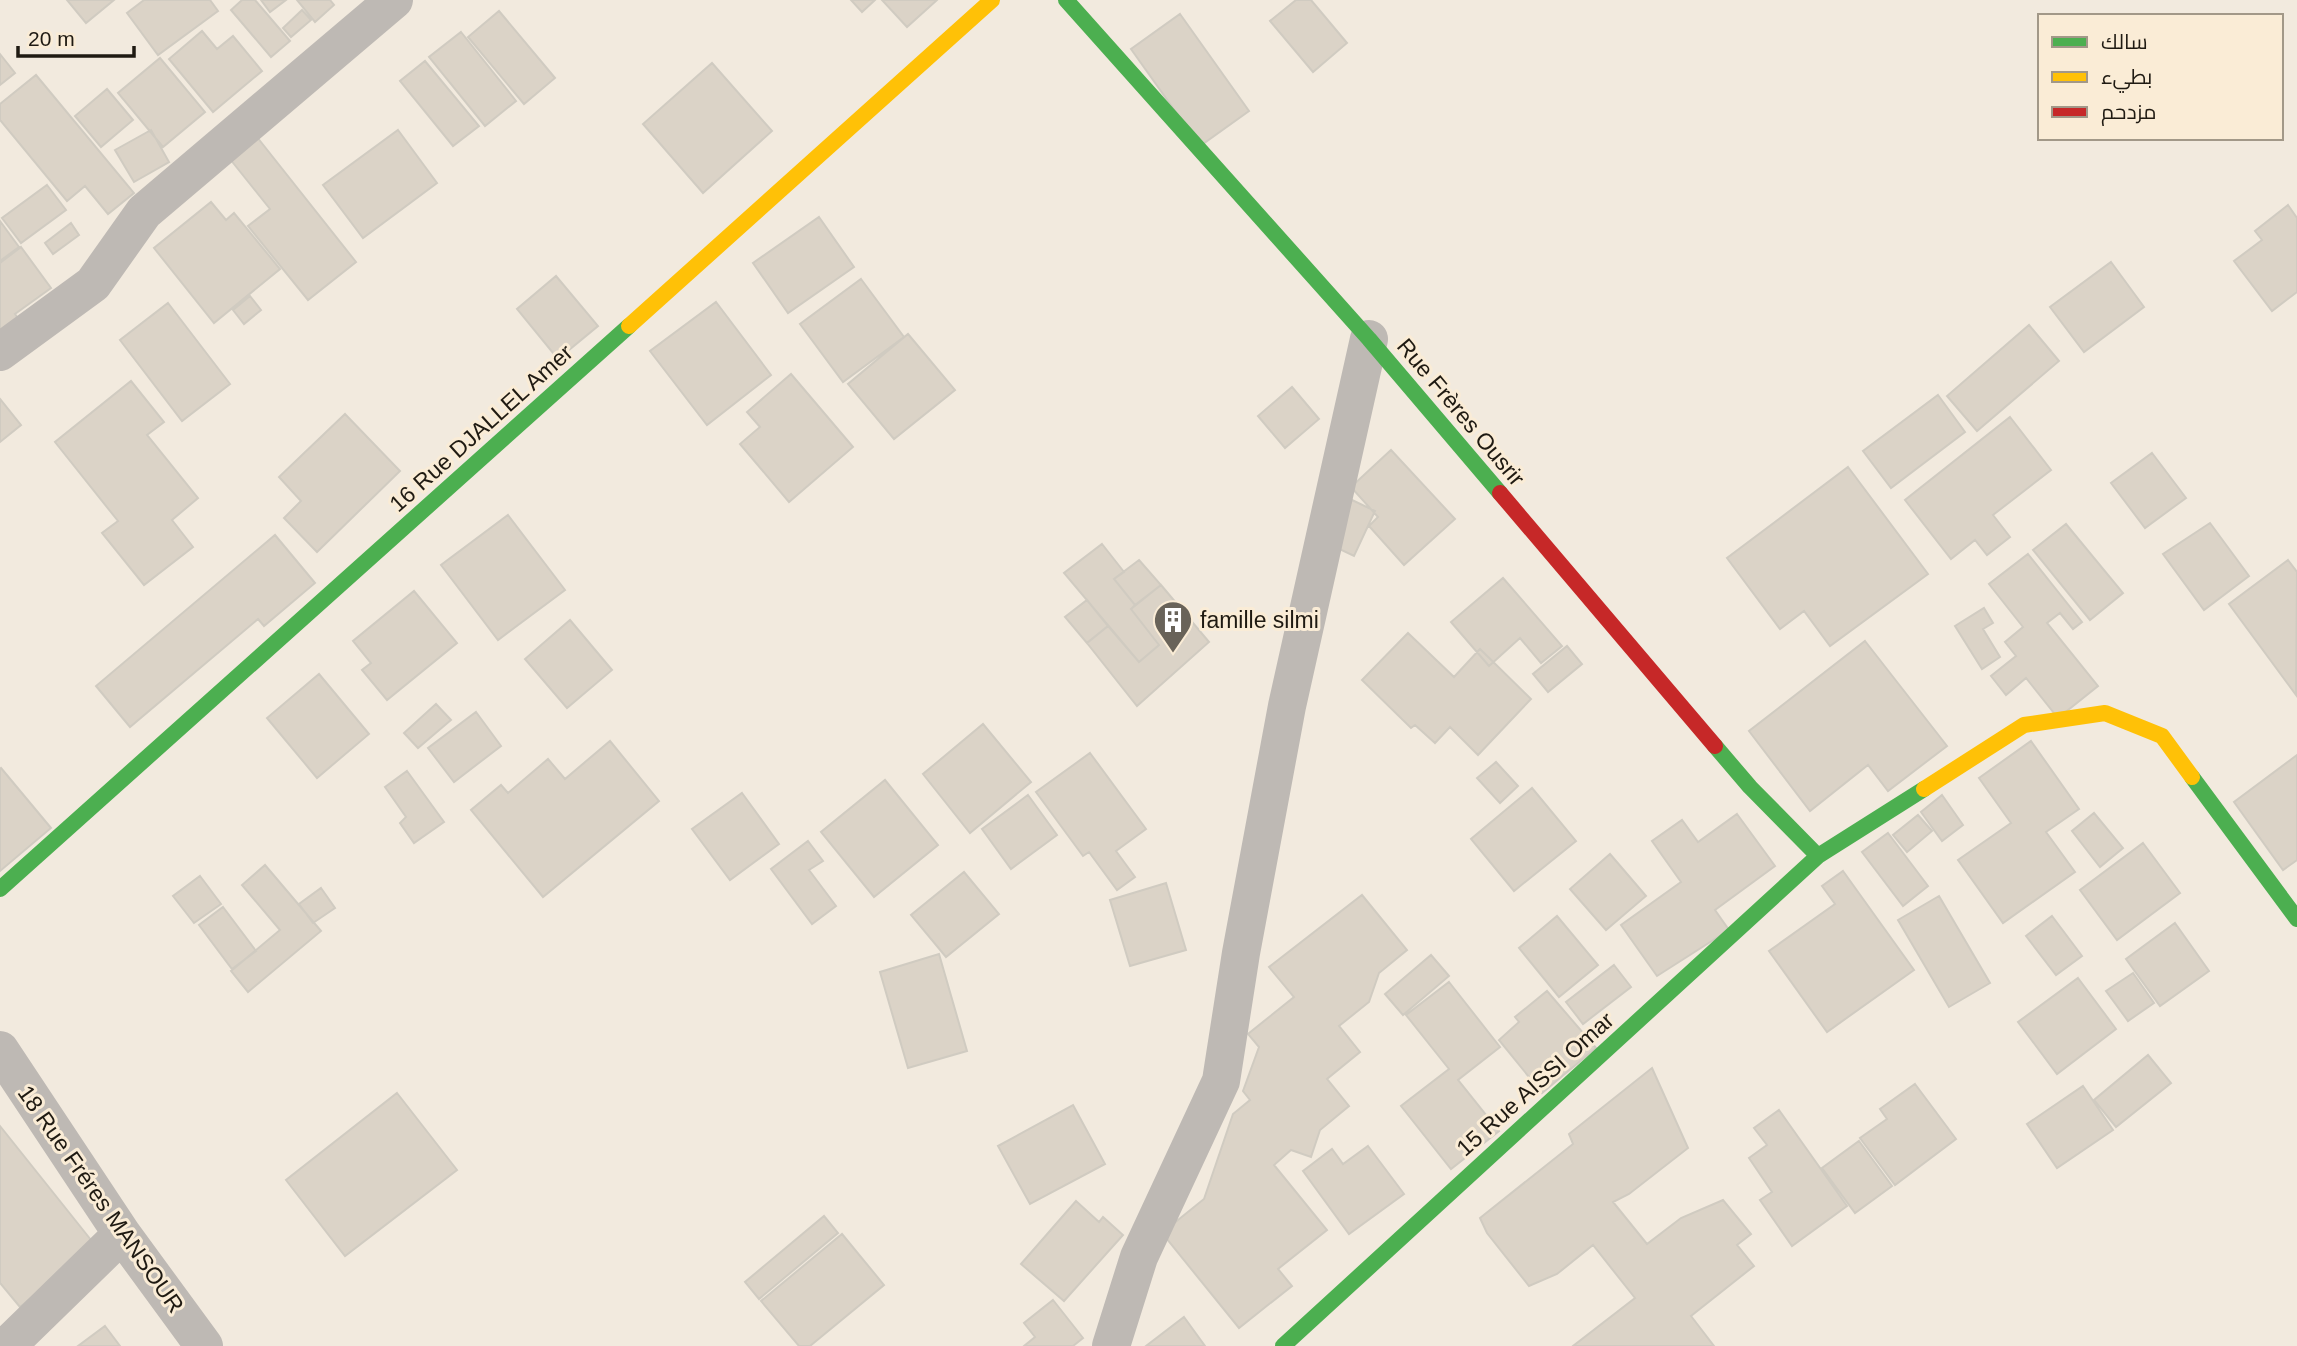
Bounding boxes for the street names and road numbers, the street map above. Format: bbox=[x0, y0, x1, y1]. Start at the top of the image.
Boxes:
street label: Rue Frères Ousrir bbox=[1392, 333, 1530, 491]
street label: 16 Rue DJALLEL Amer bbox=[384, 339, 578, 517]
street label: 15 Rue AISSI Omar bbox=[1451, 1007, 1619, 1161]
street label: 18 Rue Fréres MANSOUR bbox=[13, 1081, 189, 1317]

